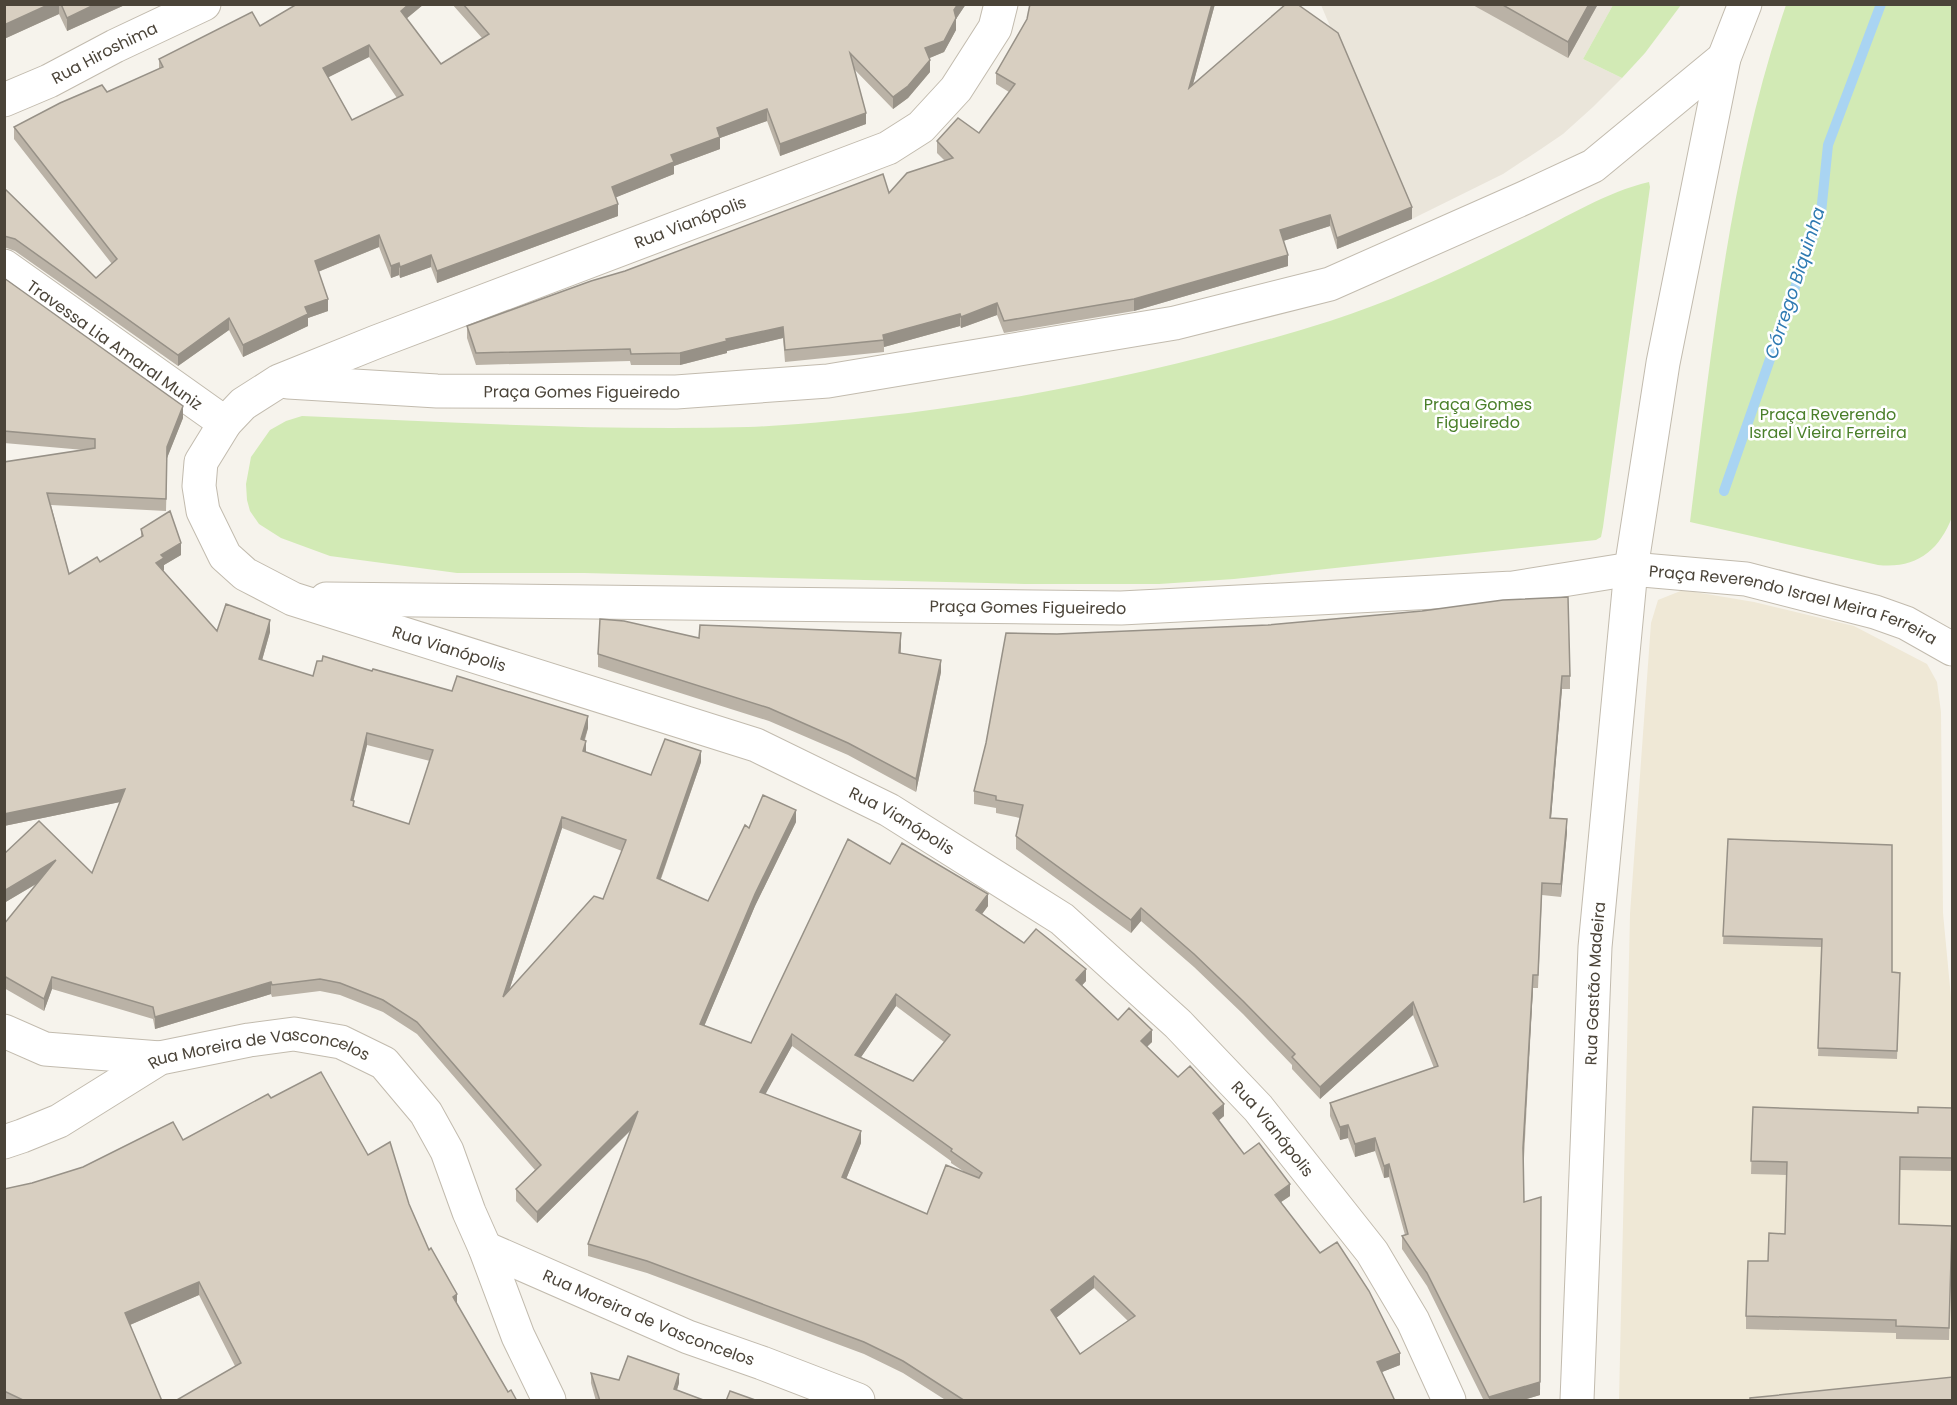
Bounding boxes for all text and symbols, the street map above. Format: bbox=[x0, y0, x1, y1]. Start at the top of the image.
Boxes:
street label: Rua Hiroshima bbox=[47, 17, 161, 90]
street label: Rua Vianópolis bbox=[631, 191, 750, 254]
water label: Córrego Biquinha bbox=[1758, 204, 1831, 362]
street label: Travessa Lia Amaral Muniz bbox=[22, 275, 207, 416]
street label: Praça Gomes Figueiredo bbox=[483, 380, 680, 404]
park label: Praça Gomes Figueiredo bbox=[1424, 393, 1532, 434]
park label: Praça Reverendo Israel Vieira Ferreira bbox=[1749, 403, 1907, 444]
street label: Praça Reverendo Israel Meira Ferreira bbox=[1648, 560, 1941, 650]
street label: Praça Gomes Figueiredo bbox=[930, 595, 1127, 620]
street label: Rua Vianópolis bbox=[389, 620, 509, 678]
street label: Rua Vianópolis bbox=[845, 781, 959, 860]
street label: Rua Gastão Madeira bbox=[1579, 901, 1611, 1066]
street label: Rua Moreira de Vasconcelos bbox=[143, 1023, 374, 1075]
street label: Rua Vianópolis bbox=[1226, 1076, 1319, 1182]
street label: Rua Moreira de Vasconcelos bbox=[539, 1264, 758, 1372]

